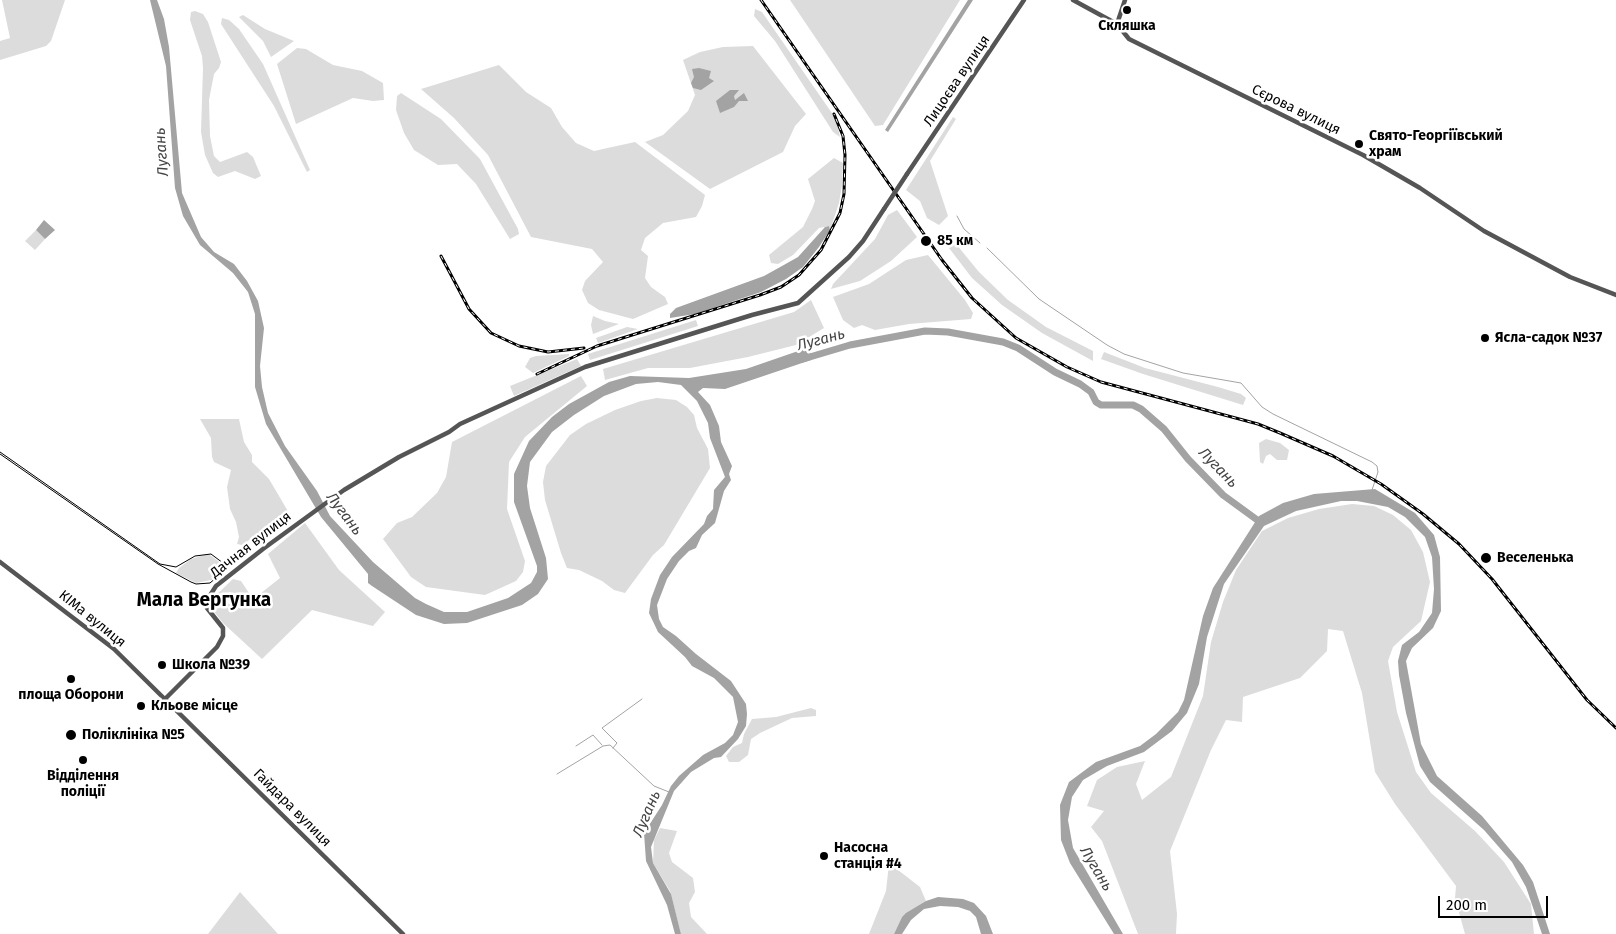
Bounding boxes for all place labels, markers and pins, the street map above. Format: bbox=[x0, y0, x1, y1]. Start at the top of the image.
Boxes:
marker: Скляшка bbox=[1121, 4, 1133, 16]
place label: Скляшка bbox=[1098, 18, 1156, 34]
place label: Свято-Георгіївський храм bbox=[1369, 128, 1503, 160]
marker: Свято-Георгіївський храм bbox=[1353, 138, 1365, 150]
place label: 85 км bbox=[937, 233, 973, 249]
marker: 85 км bbox=[919, 234, 933, 248]
place label: Ясла-садок №37 bbox=[1495, 330, 1602, 346]
marker: Ясла-садок №37 bbox=[1479, 332, 1491, 344]
place label: Веселенька bbox=[1497, 550, 1574, 566]
marker: Веселенька bbox=[1479, 551, 1493, 565]
place label: Школа №39 bbox=[172, 657, 250, 673]
marker: Школа №39 bbox=[156, 659, 168, 671]
marker: площа Оборони bbox=[65, 673, 77, 685]
place label: площа Оборони bbox=[18, 687, 124, 703]
place label: Кльове місце bbox=[151, 698, 238, 714]
marker: Кльове місце bbox=[135, 700, 147, 712]
place label: Поліклініка №5 bbox=[82, 727, 185, 743]
marker: Поліклініка №5 bbox=[64, 728, 78, 742]
marker: Відділення поліції bbox=[77, 754, 89, 766]
place label: Відділення поліції bbox=[47, 768, 119, 800]
place label: Насосна станція #4 bbox=[834, 840, 902, 872]
marker: Насосна станція #4 bbox=[818, 850, 830, 862]

